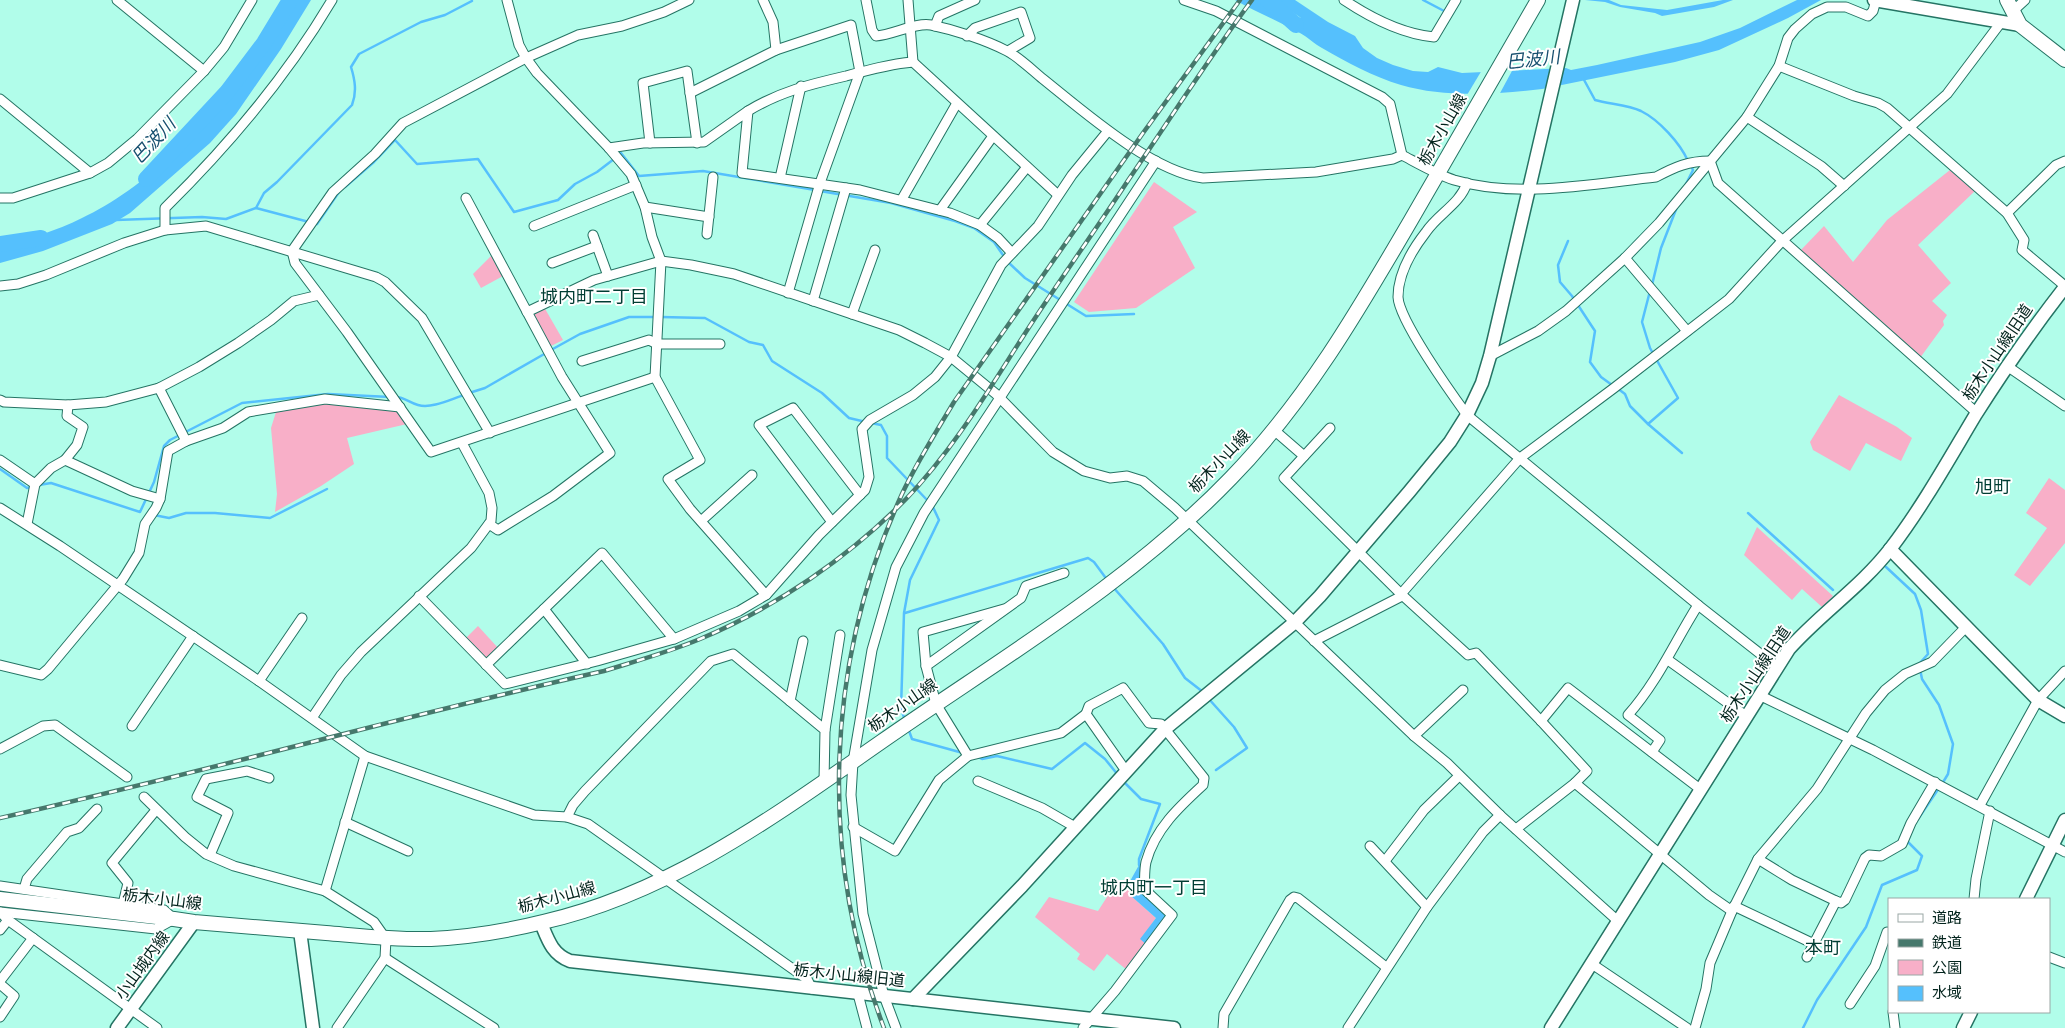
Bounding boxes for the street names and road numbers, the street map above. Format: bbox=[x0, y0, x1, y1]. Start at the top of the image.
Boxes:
street label: 栃木小山線 bbox=[1415, 91, 1471, 169]
street label: 栃木小山線旧道 bbox=[1959, 301, 2037, 405]
street label: 栃木小山線 bbox=[1185, 427, 1255, 497]
street label: 栃木小山線旧道 bbox=[1717, 623, 1795, 727]
street label: 栃木小山線 bbox=[865, 675, 941, 737]
street label: 栃木小山線 bbox=[516, 878, 598, 918]
street label: 栃木小山線 bbox=[121, 886, 203, 914]
street label: 小山城内線 bbox=[112, 928, 174, 1004]
street label: 栃木小山線旧道 bbox=[792, 961, 906, 991]

